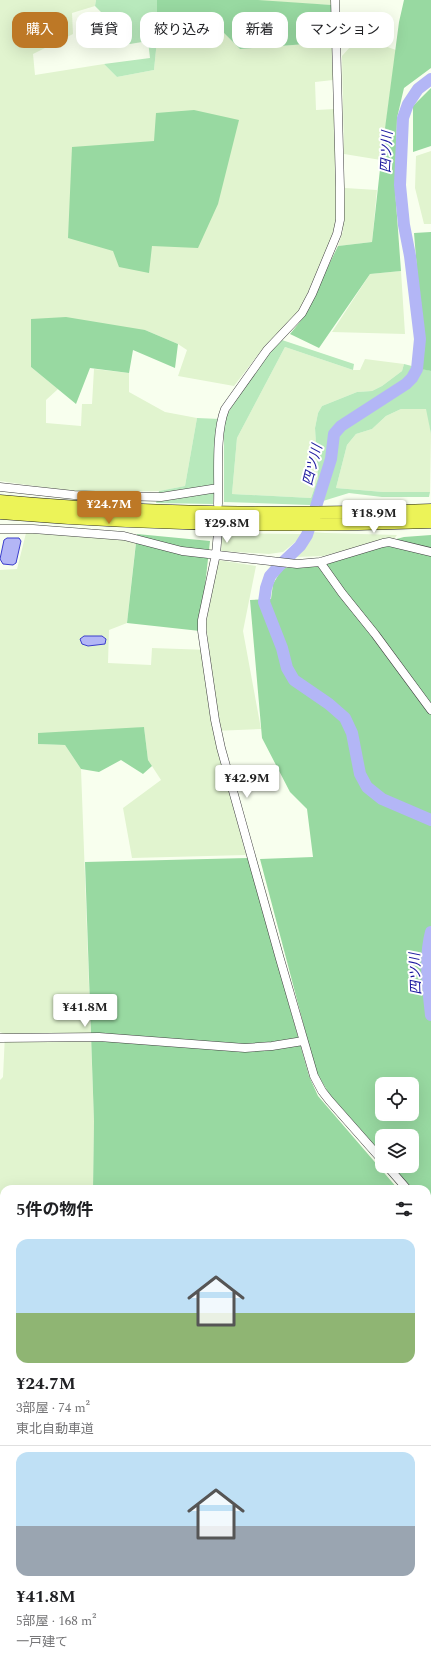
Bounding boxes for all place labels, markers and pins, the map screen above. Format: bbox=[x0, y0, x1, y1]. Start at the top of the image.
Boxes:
pin: ¥24.7M bbox=[76, 491, 142, 525]
pin: ¥18.9M bbox=[341, 500, 407, 534]
pin: ¥29.8M bbox=[194, 510, 260, 544]
pin: ¥42.9M bbox=[214, 765, 280, 799]
pin: ¥41.8M bbox=[52, 994, 118, 1028]

